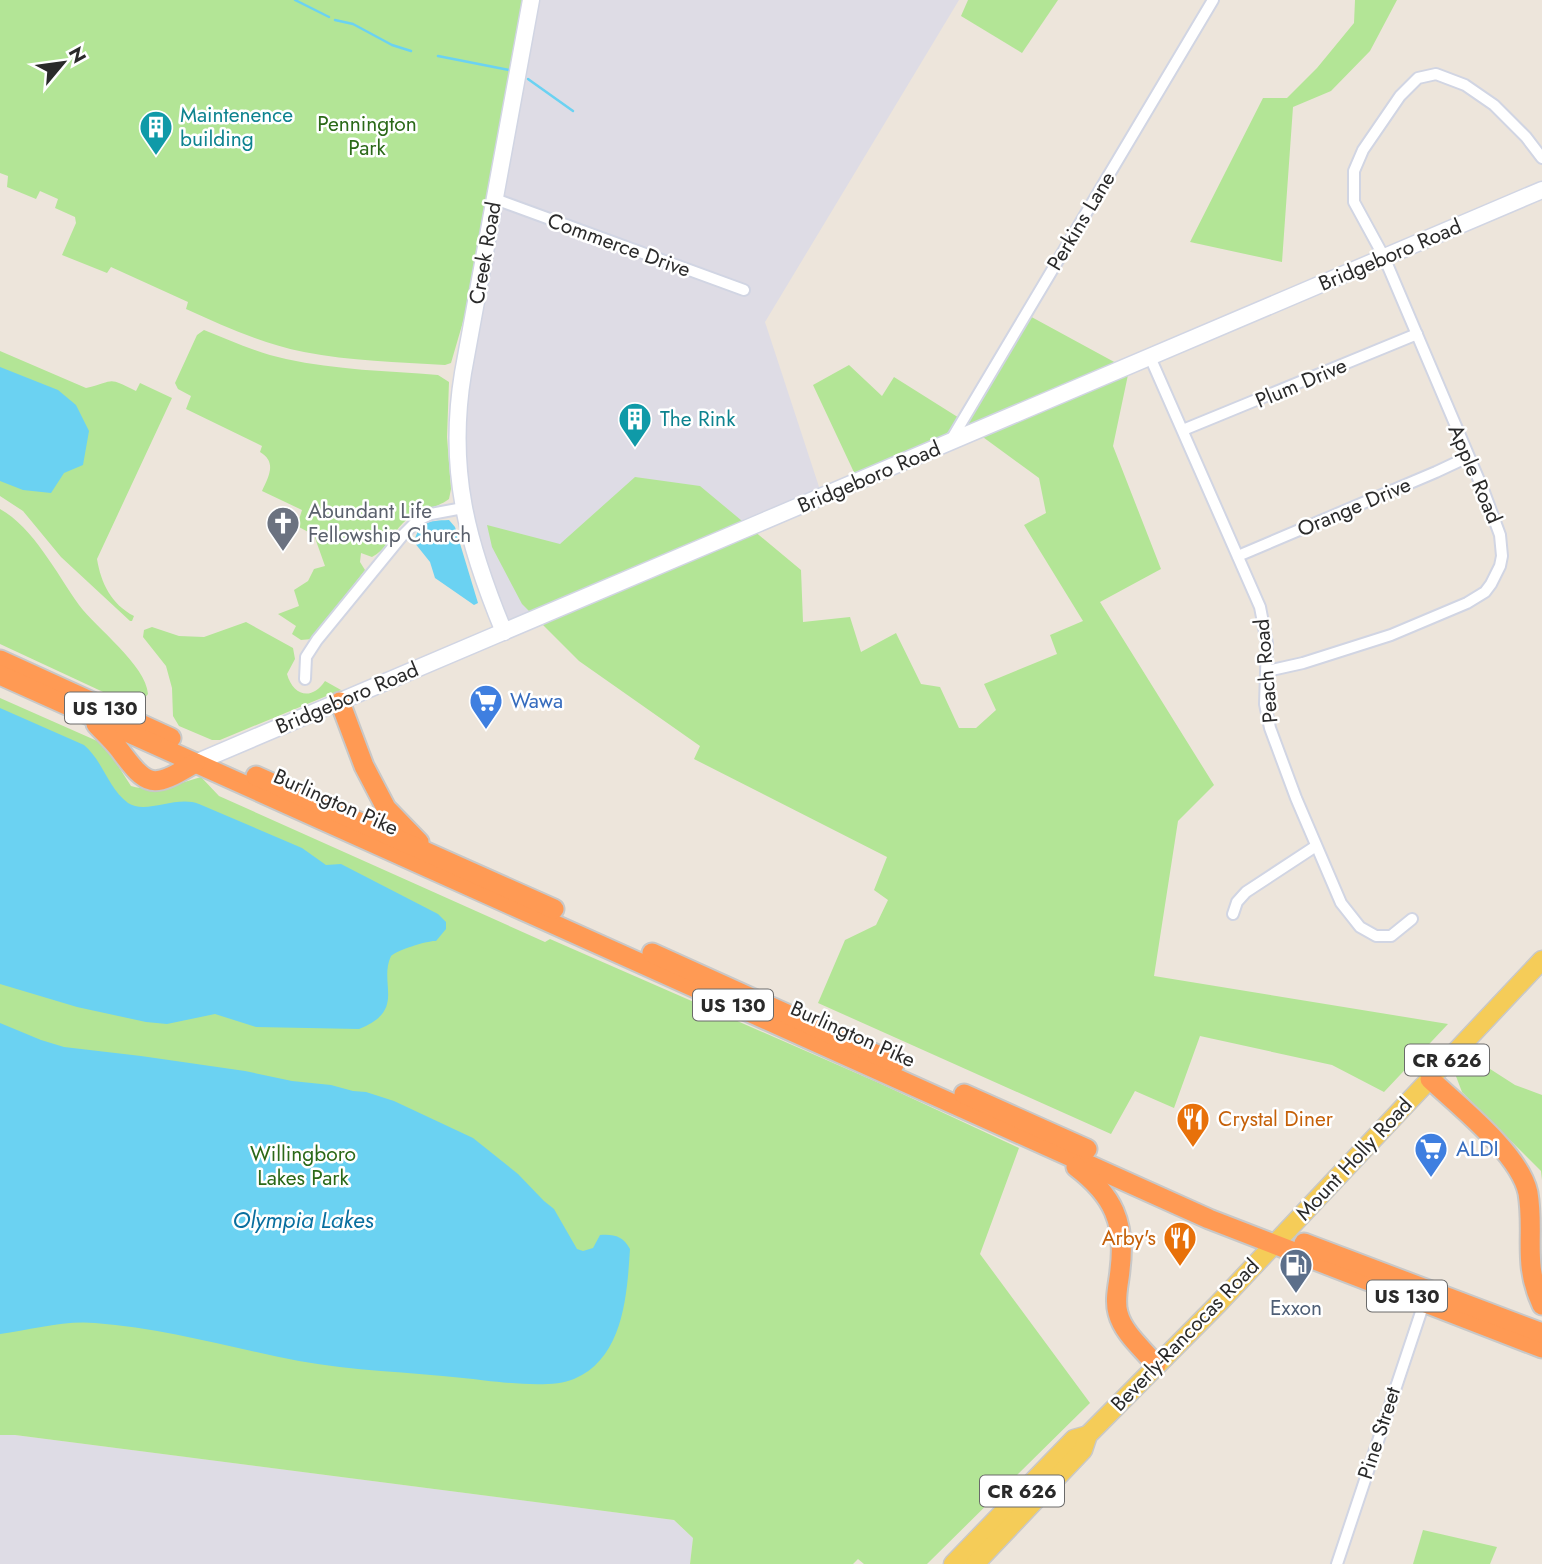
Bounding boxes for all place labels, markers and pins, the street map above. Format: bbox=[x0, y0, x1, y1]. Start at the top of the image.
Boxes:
place label: Maintenence building bbox=[180, 100, 293, 154]
building icon: Maintenence building bbox=[137, 108, 175, 157]
building icon: The Rink bbox=[616, 400, 654, 449]
place label: The Rink bbox=[660, 404, 736, 434]
place label: Abundant Life Fellowship Church bbox=[308, 496, 471, 550]
church icon: Abundant Life Fellowship Church bbox=[264, 504, 302, 553]
supermarket icon: Wawa bbox=[467, 682, 505, 731]
place label: Wawa bbox=[510, 686, 563, 716]
restaurant icon: Crystal Diner bbox=[1174, 1100, 1212, 1149]
place label: Crystal Diner bbox=[1218, 1104, 1334, 1134]
supermarket icon: ALDI bbox=[1412, 1130, 1450, 1179]
place label: ALDI bbox=[1456, 1134, 1499, 1164]
restaurant icon: Arby's bbox=[1161, 1219, 1199, 1268]
place label: Arby's bbox=[1102, 1223, 1156, 1253]
fuel station icon: Exxon bbox=[1277, 1246, 1315, 1295]
place label: Exxon bbox=[1270, 1293, 1322, 1323]

